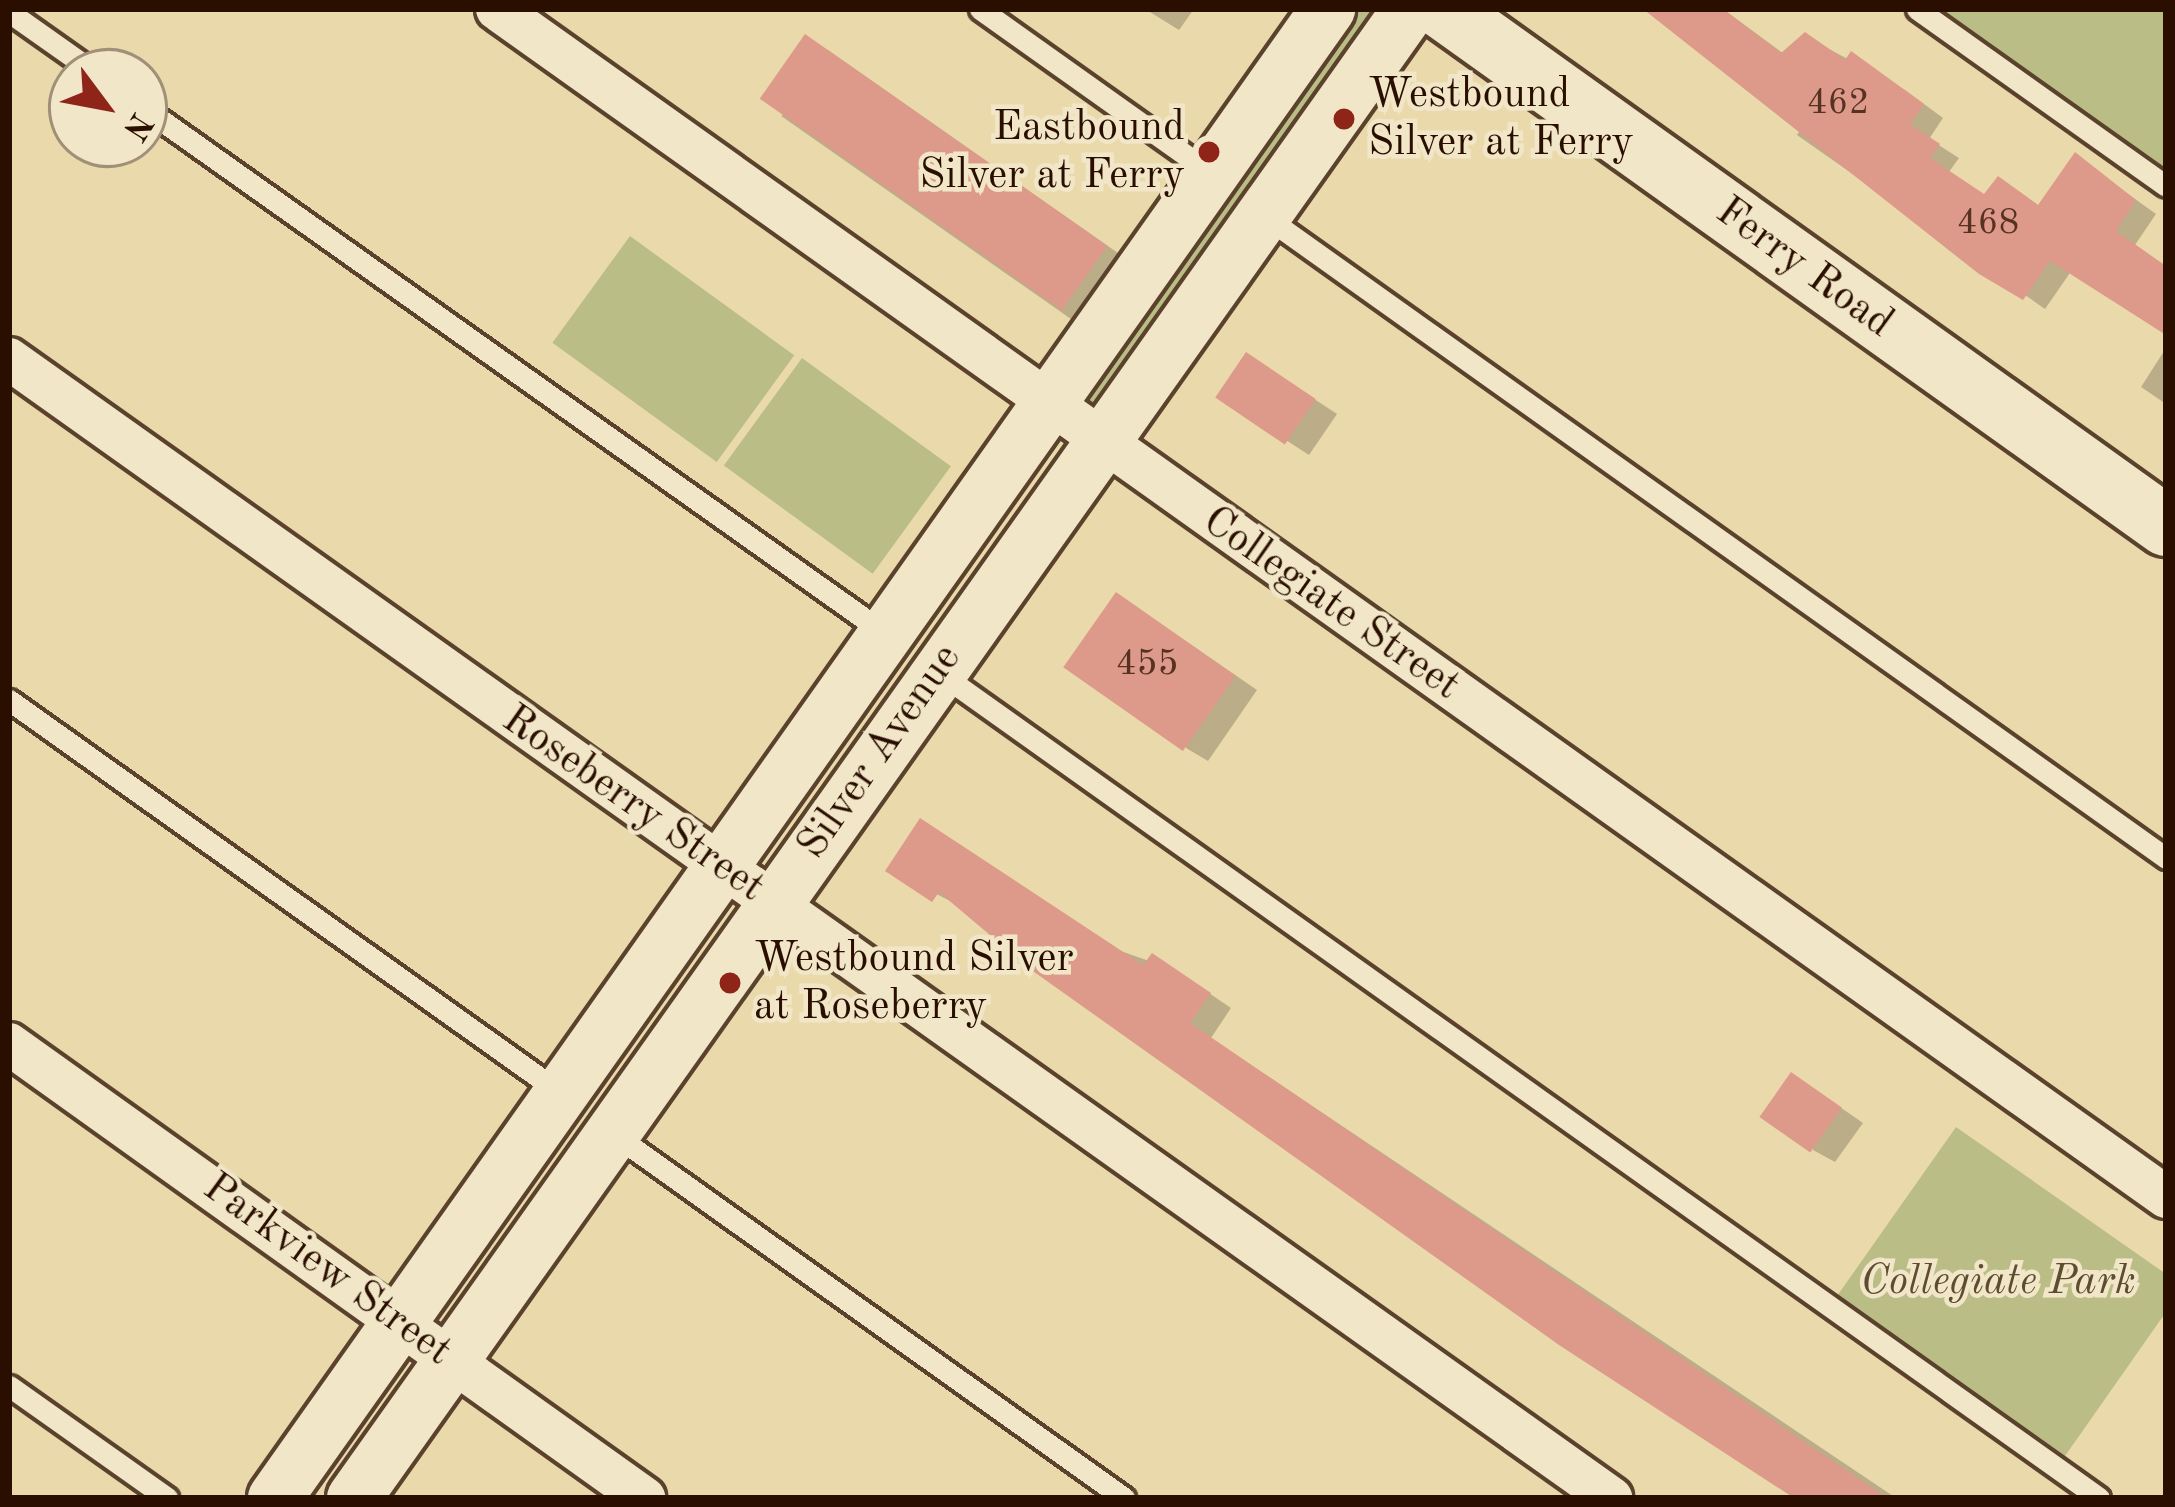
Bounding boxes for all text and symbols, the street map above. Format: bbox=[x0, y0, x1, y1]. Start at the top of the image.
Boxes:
north arrow bbox=[48, 48, 168, 168]
place label: Westbound Silver at Ferry bbox=[1368, 70, 1634, 168]
house number: 462 bbox=[1807, 83, 1869, 127]
place label: Eastbound Silver at Ferry bbox=[919, 103, 1185, 201]
text: N bbox=[116, 106, 157, 145]
marker: Westbound Silver at Ferry bbox=[1331, 106, 1357, 132]
marker: Eastbound Silver at Ferry bbox=[1196, 139, 1222, 165]
street label: Ferry Road bbox=[1706, 187, 1902, 349]
house number: 468 bbox=[1957, 203, 2019, 247]
street label: Collegiate Street bbox=[1193, 497, 1469, 711]
street label: Silver Avenue bbox=[787, 635, 973, 869]
house number: 455 bbox=[1116, 644, 1178, 688]
street label: Roseberry Street bbox=[492, 695, 774, 913]
place label: Westbound Silver at Roseberry bbox=[754, 934, 1074, 1032]
marker: Westbound Silver at Roseberry bbox=[717, 970, 743, 996]
street label: Parkview Street bbox=[193, 1163, 461, 1377]
park label: Collegiate Park bbox=[1860, 1257, 2136, 1307]

